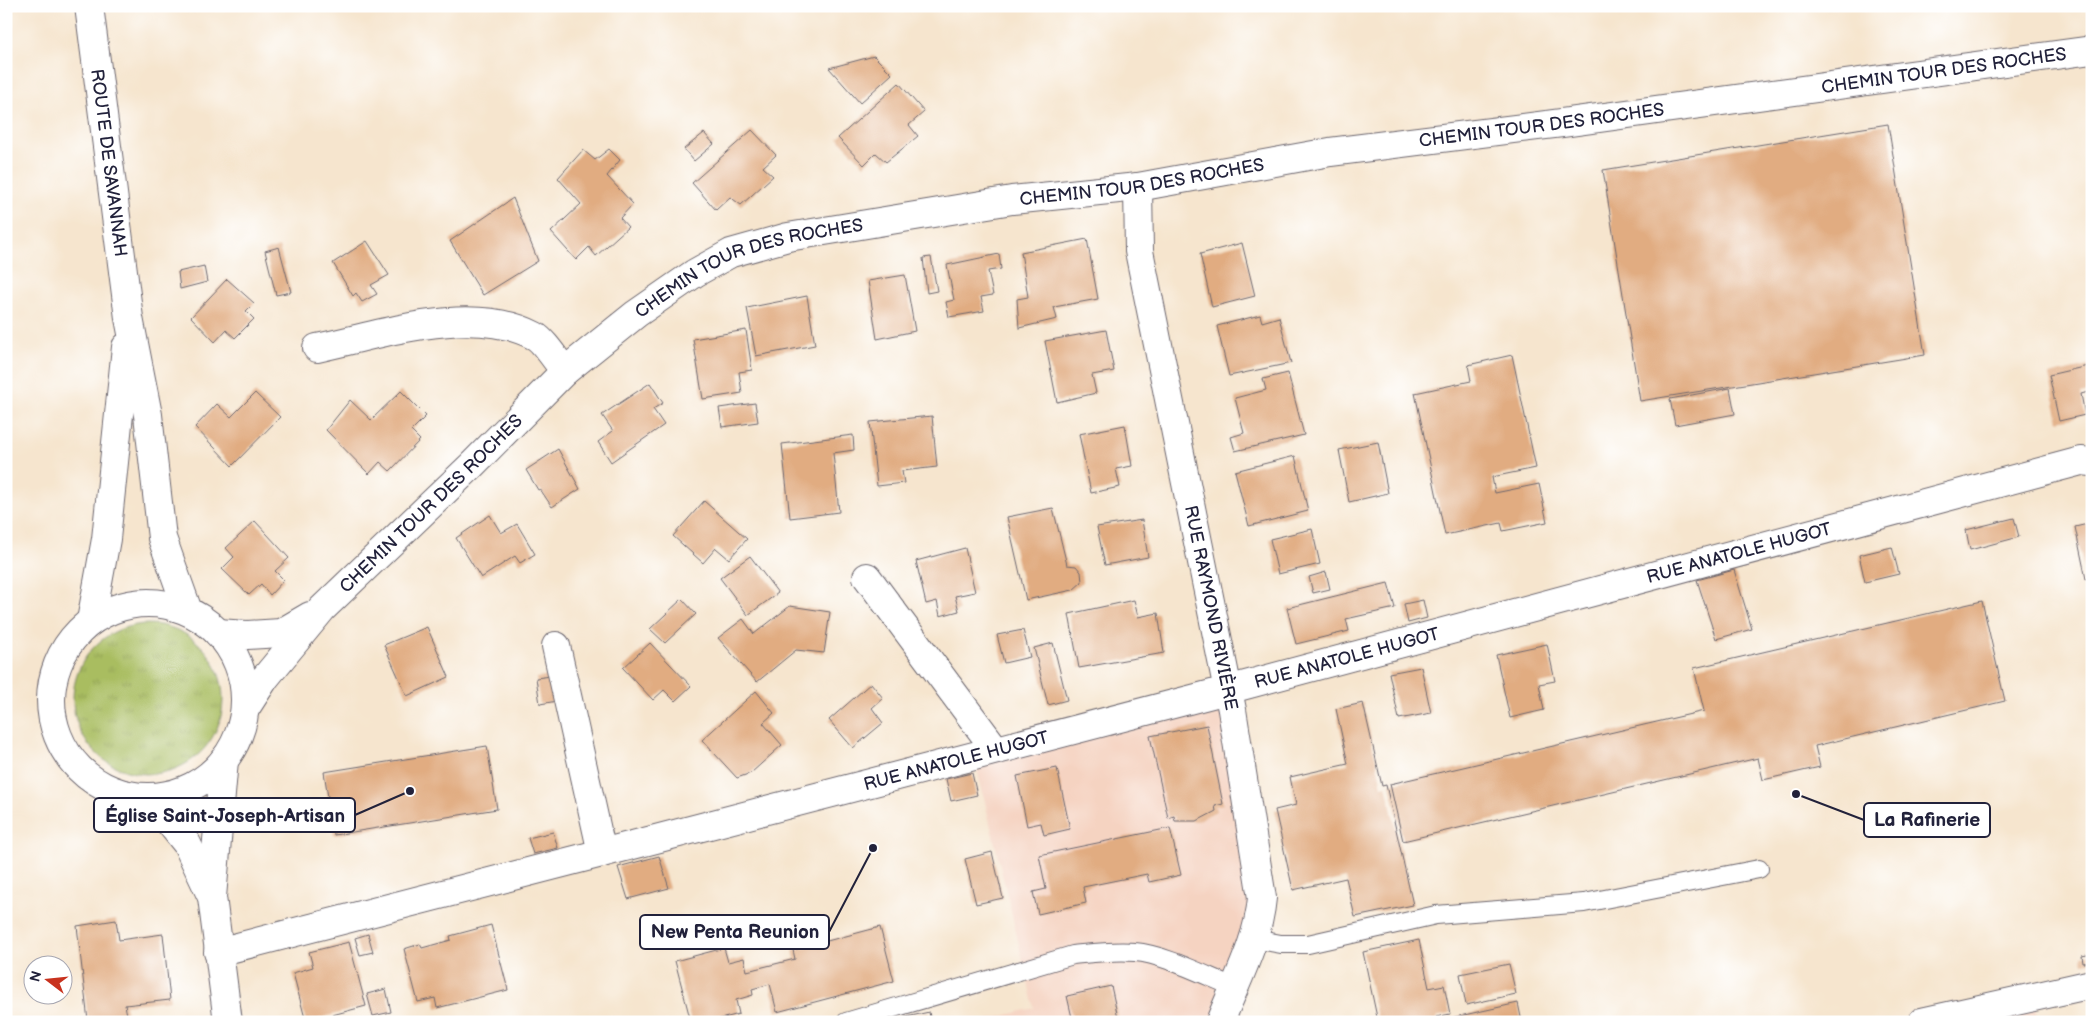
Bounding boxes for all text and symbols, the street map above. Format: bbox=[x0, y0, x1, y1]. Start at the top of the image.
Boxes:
street label: CHEMIN TOUR DES ROCHES bbox=[1820, 44, 2068, 98]
street label: ROUTE DE SAVANNAH bbox=[86, 68, 131, 258]
street label: CHEMIN TOUR DES ROCHES bbox=[1418, 99, 1666, 152]
street label: CHEMIN TOUR DES ROCHES bbox=[1019, 154, 1266, 210]
street label: CHEMIN TOUR DES ROCHES bbox=[631, 215, 865, 323]
street label: CHEMIN TOUR DES ROCHES bbox=[335, 410, 527, 597]
street label: RUE RAYMOND RIVIÈRE bbox=[1180, 504, 1242, 712]
street label: RUE ANATOLE HUGOT bbox=[1644, 518, 1834, 588]
street label: RUE ANATOLE HUGOT bbox=[1252, 624, 1442, 693]
street label: RUE ANATOLE HUGOT bbox=[861, 727, 1051, 795]
callout: Église Saint-Joseph-Artisan bbox=[94, 798, 355, 832]
callout: La Rafinerie bbox=[1864, 803, 1990, 837]
text: Église Saint-Joseph-Artisan bbox=[105, 804, 345, 828]
text: La Rafinerie bbox=[1874, 809, 1980, 832]
callout: New Penta Reunion bbox=[640, 915, 829, 949]
text: New Penta Reunion bbox=[651, 921, 819, 944]
north arrow bbox=[22, 956, 72, 1006]
text: N bbox=[26, 969, 46, 984]

